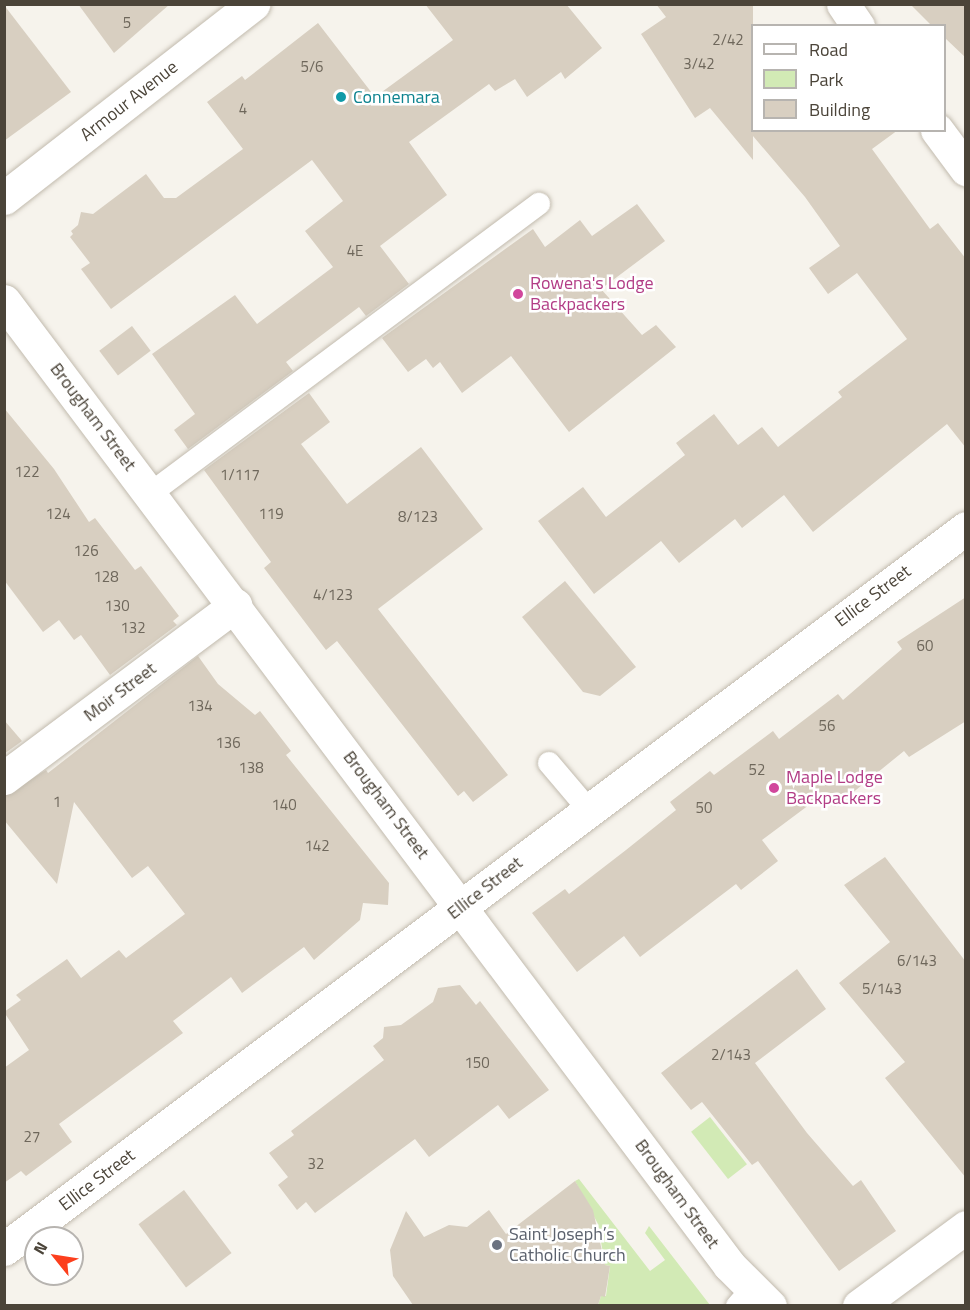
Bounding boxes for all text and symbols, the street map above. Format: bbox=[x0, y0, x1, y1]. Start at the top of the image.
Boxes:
house number: 5 bbox=[123, 14, 131, 32]
legend bbox=[751, 24, 946, 132]
house number: 2/42 bbox=[712, 31, 744, 49]
text: Road bbox=[809, 36, 848, 63]
house number: 3/42 bbox=[683, 55, 715, 73]
street label: Armour Avenue bbox=[76, 56, 182, 146]
house number: 5/6 bbox=[301, 58, 323, 76]
text: Park bbox=[809, 66, 843, 93]
place label: Connemara bbox=[353, 86, 440, 108]
marker: Connemara bbox=[334, 90, 348, 104]
text: Building bbox=[809, 96, 870, 123]
house number: 4 bbox=[239, 100, 247, 118]
house number: 4E bbox=[347, 242, 363, 260]
place label: Rowena's Lodge Backpackers bbox=[530, 273, 654, 316]
marker: Rowena's Lodge Backpackers bbox=[511, 287, 525, 301]
street label: Brougham Street bbox=[45, 359, 141, 475]
house number: 122 bbox=[14, 463, 40, 481]
house number: 1/117 bbox=[220, 466, 260, 484]
house number: 124 bbox=[45, 505, 71, 523]
house number: 119 bbox=[258, 505, 284, 523]
house number: 8/123 bbox=[398, 508, 438, 526]
house number: 126 bbox=[73, 542, 99, 560]
street label: Ellice Street bbox=[831, 560, 915, 632]
house number: 128 bbox=[93, 568, 119, 586]
house number: 4/123 bbox=[313, 586, 353, 604]
house number: 130 bbox=[104, 597, 130, 615]
house number: 132 bbox=[120, 619, 146, 637]
house number: 60 bbox=[917, 637, 933, 655]
street label: Moir Street bbox=[80, 658, 160, 726]
house number: 134 bbox=[187, 697, 213, 715]
house number: 56 bbox=[819, 717, 835, 735]
house number: 136 bbox=[215, 734, 241, 752]
street label: Brougham Street bbox=[338, 747, 434, 863]
house number: 138 bbox=[238, 759, 264, 777]
house number: 52 bbox=[749, 761, 765, 779]
place label: Maple Lodge Backpackers bbox=[786, 767, 883, 810]
marker: Maple Lodge Backpackers bbox=[767, 781, 781, 795]
house number: 1 bbox=[53, 793, 61, 811]
house number: 140 bbox=[271, 796, 297, 814]
house number: 50 bbox=[696, 799, 712, 817]
house number: 142 bbox=[304, 837, 330, 855]
street label: Ellice Street bbox=[443, 852, 527, 924]
house number: 6/143 bbox=[897, 952, 937, 970]
house number: 5/143 bbox=[862, 980, 902, 998]
house number: 2/143 bbox=[711, 1046, 751, 1064]
house number: 150 bbox=[464, 1054, 490, 1072]
house number: 27 bbox=[24, 1128, 40, 1146]
street label: Brougham Street bbox=[630, 1135, 724, 1253]
street label: Ellice Street bbox=[55, 1144, 139, 1216]
house number: 32 bbox=[308, 1155, 324, 1173]
place label: Saint Joseph’s Catholic Church bbox=[509, 1224, 626, 1266]
north arrow bbox=[24, 1226, 84, 1286]
text: N bbox=[27, 1237, 53, 1259]
marker: Saint Joseph’s Catholic Church bbox=[490, 1238, 504, 1252]

